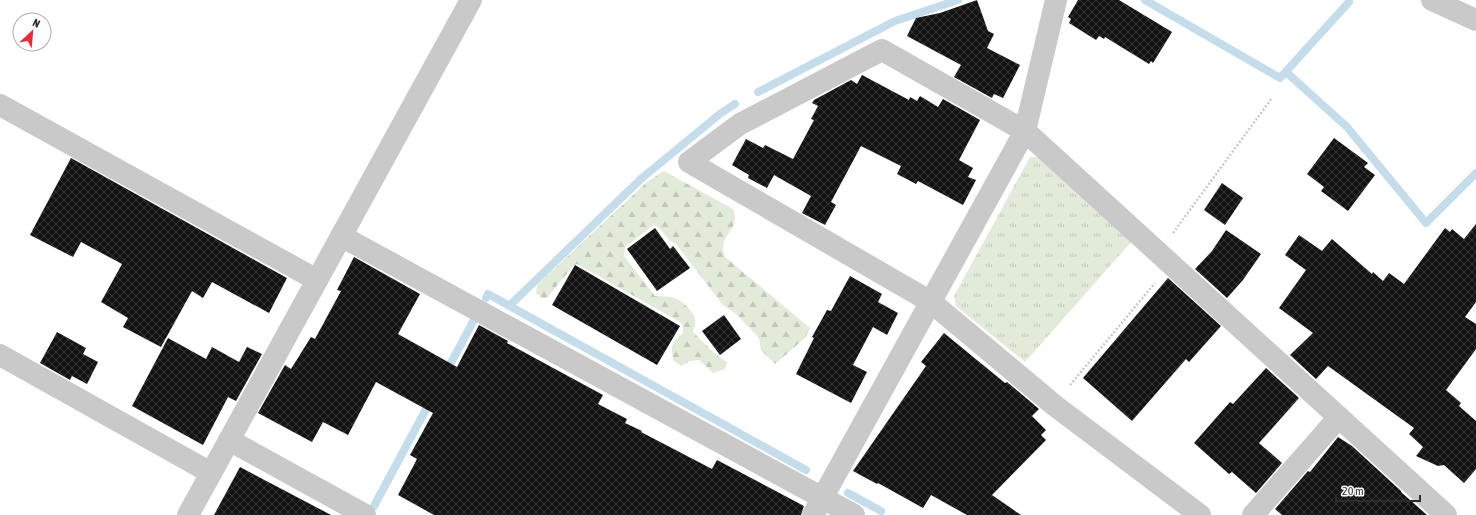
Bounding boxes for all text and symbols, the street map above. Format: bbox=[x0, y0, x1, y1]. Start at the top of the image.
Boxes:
north arrow bbox=[12, 12, 52, 52]
text: N bbox=[31, 16, 42, 30]
scale bar bbox=[1336, 477, 1420, 503]
text: 20 m bbox=[1342, 484, 1364, 498]

